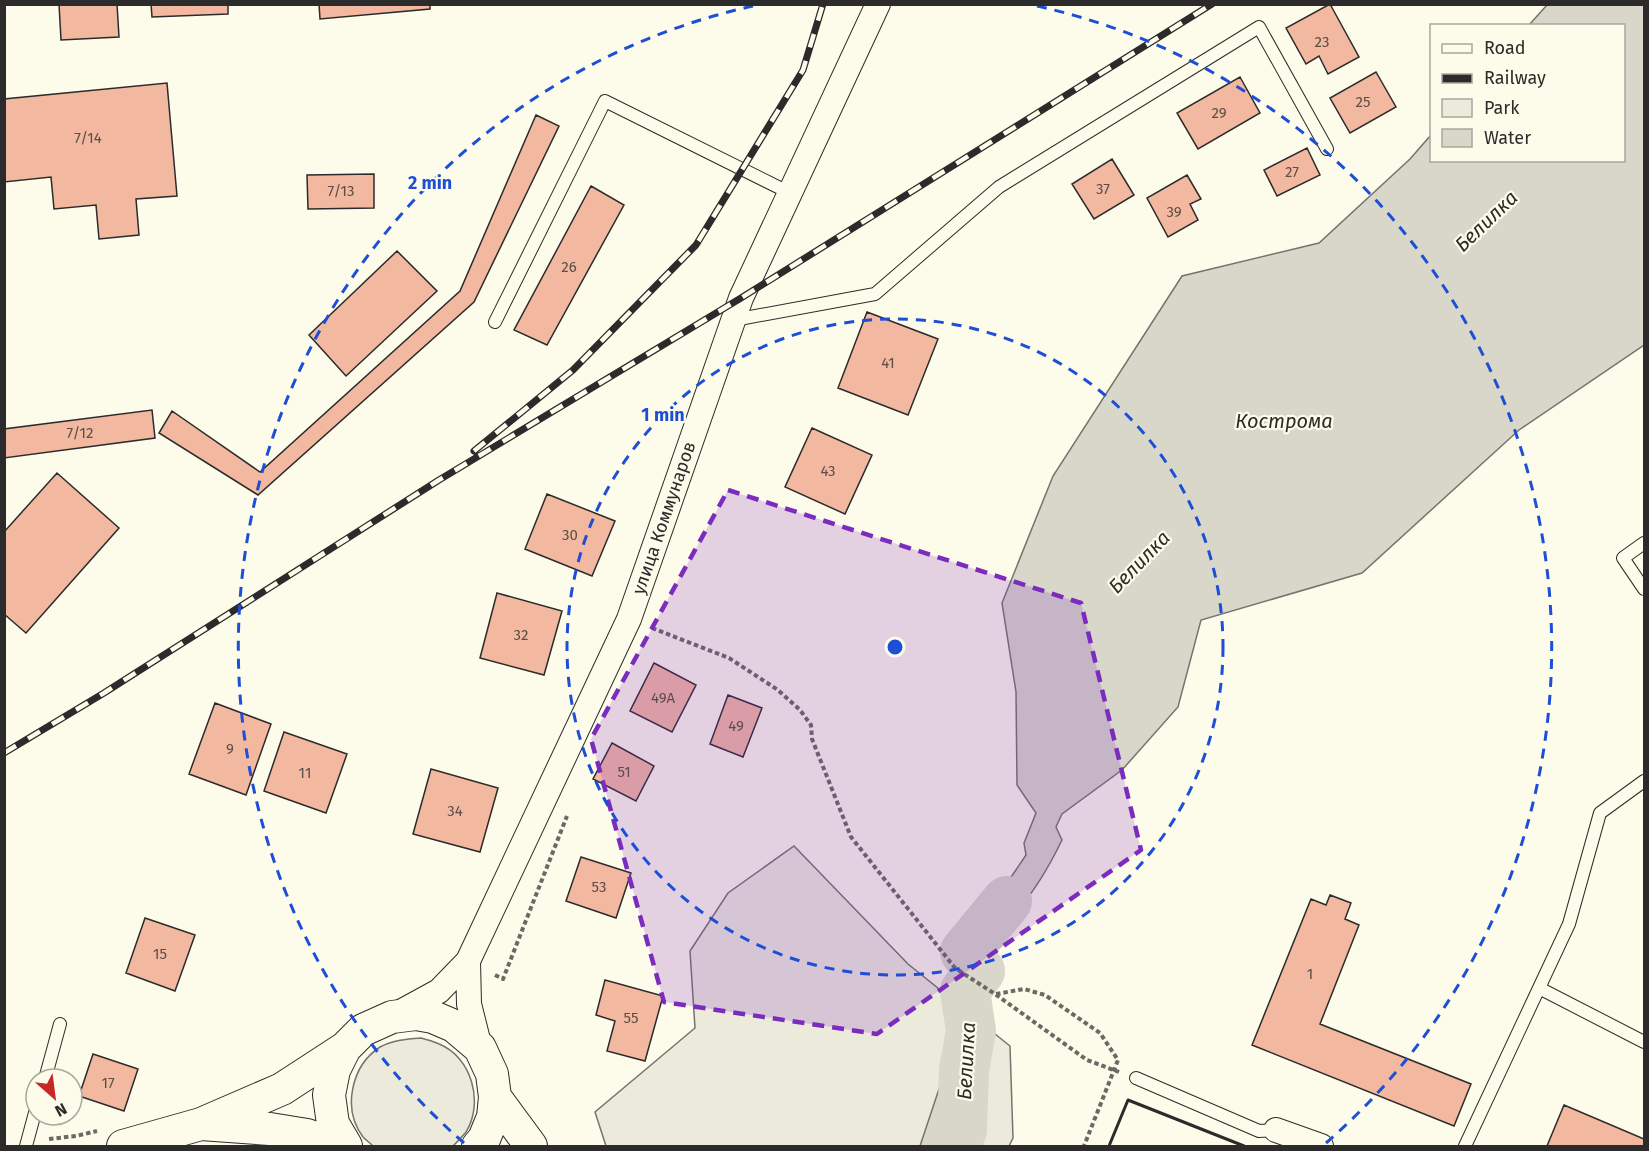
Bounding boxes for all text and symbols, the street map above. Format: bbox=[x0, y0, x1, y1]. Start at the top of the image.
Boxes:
legend bbox=[1430, 24, 1625, 162]
house number: 23 bbox=[1315, 33, 1329, 51]
text: Road bbox=[1484, 37, 1526, 59]
text: Railway bbox=[1484, 67, 1546, 89]
house number: 25 bbox=[1356, 93, 1370, 111]
text: Park bbox=[1484, 97, 1520, 119]
house number: 29 bbox=[1211, 104, 1227, 122]
text: Water bbox=[1484, 127, 1531, 149]
house number: 7/14 bbox=[74, 129, 102, 147]
house number: 27 bbox=[1285, 163, 1299, 181]
text: 2 min bbox=[408, 172, 452, 194]
house number: 37 bbox=[1096, 180, 1110, 198]
house number: 7/13 bbox=[328, 182, 354, 200]
water label: Белилка bbox=[1450, 185, 1522, 257]
house number: 39 bbox=[1166, 203, 1182, 221]
house number: 26 bbox=[561, 258, 577, 276]
house number: 41 bbox=[881, 354, 895, 372]
text: 1 min bbox=[641, 404, 685, 426]
water label: Кострома bbox=[1235, 409, 1333, 433]
house number: 7/12 bbox=[67, 424, 93, 442]
street label: улица Коммунаров bbox=[627, 439, 701, 597]
house number: 43 bbox=[820, 462, 836, 480]
house number: 30 bbox=[562, 526, 578, 544]
water label: Белилка bbox=[1103, 526, 1175, 598]
house number: 32 bbox=[514, 626, 528, 644]
centre of rings bbox=[885, 637, 905, 657]
house number: 49А bbox=[651, 689, 675, 707]
house number: 49 bbox=[728, 717, 744, 735]
house number: 9 bbox=[226, 740, 234, 758]
house number: 51 bbox=[617, 763, 631, 781]
house number: 11 bbox=[299, 764, 311, 782]
house number: 34 bbox=[447, 802, 463, 820]
house number: 53 bbox=[592, 878, 606, 896]
house number: 15 bbox=[153, 945, 167, 963]
house number: 1 bbox=[1307, 965, 1313, 983]
house number: 55 bbox=[624, 1009, 638, 1027]
water label: Белилка bbox=[952, 1022, 980, 1100]
north arrow bbox=[24, 1067, 84, 1127]
house number: 17 bbox=[101, 1074, 115, 1092]
text: N bbox=[52, 1099, 70, 1121]

